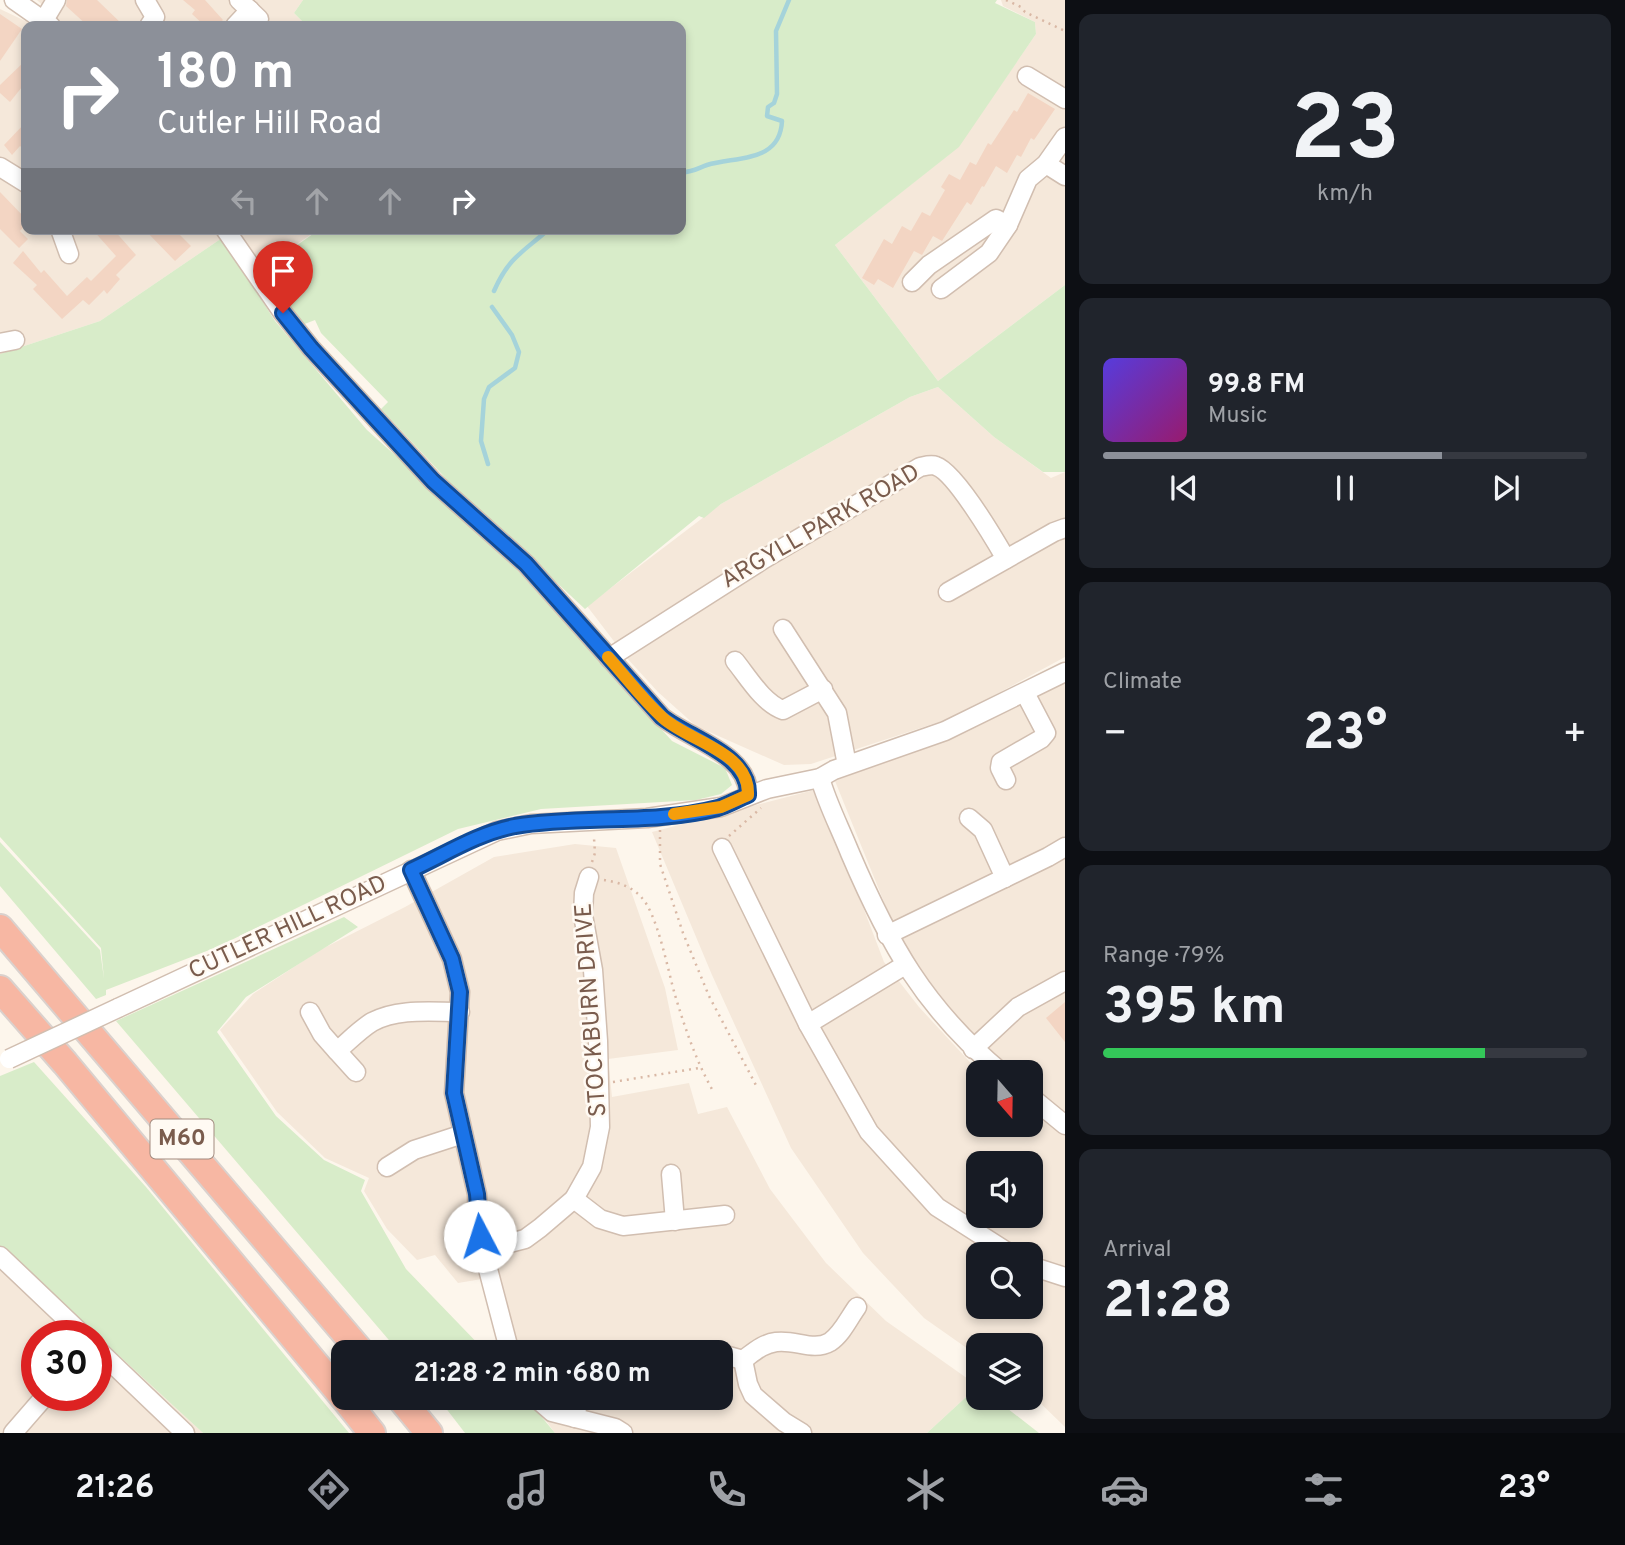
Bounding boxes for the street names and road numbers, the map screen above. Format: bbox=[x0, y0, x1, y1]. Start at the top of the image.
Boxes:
street label: ARGYLL PARK ROAD bbox=[716, 458, 926, 596]
street label: CUTLER HILL ROAD bbox=[184, 869, 392, 987]
street label: STOCKBURN DRIVE bbox=[570, 902, 614, 1118]
road number: M60 bbox=[150, 1120, 214, 1158]

